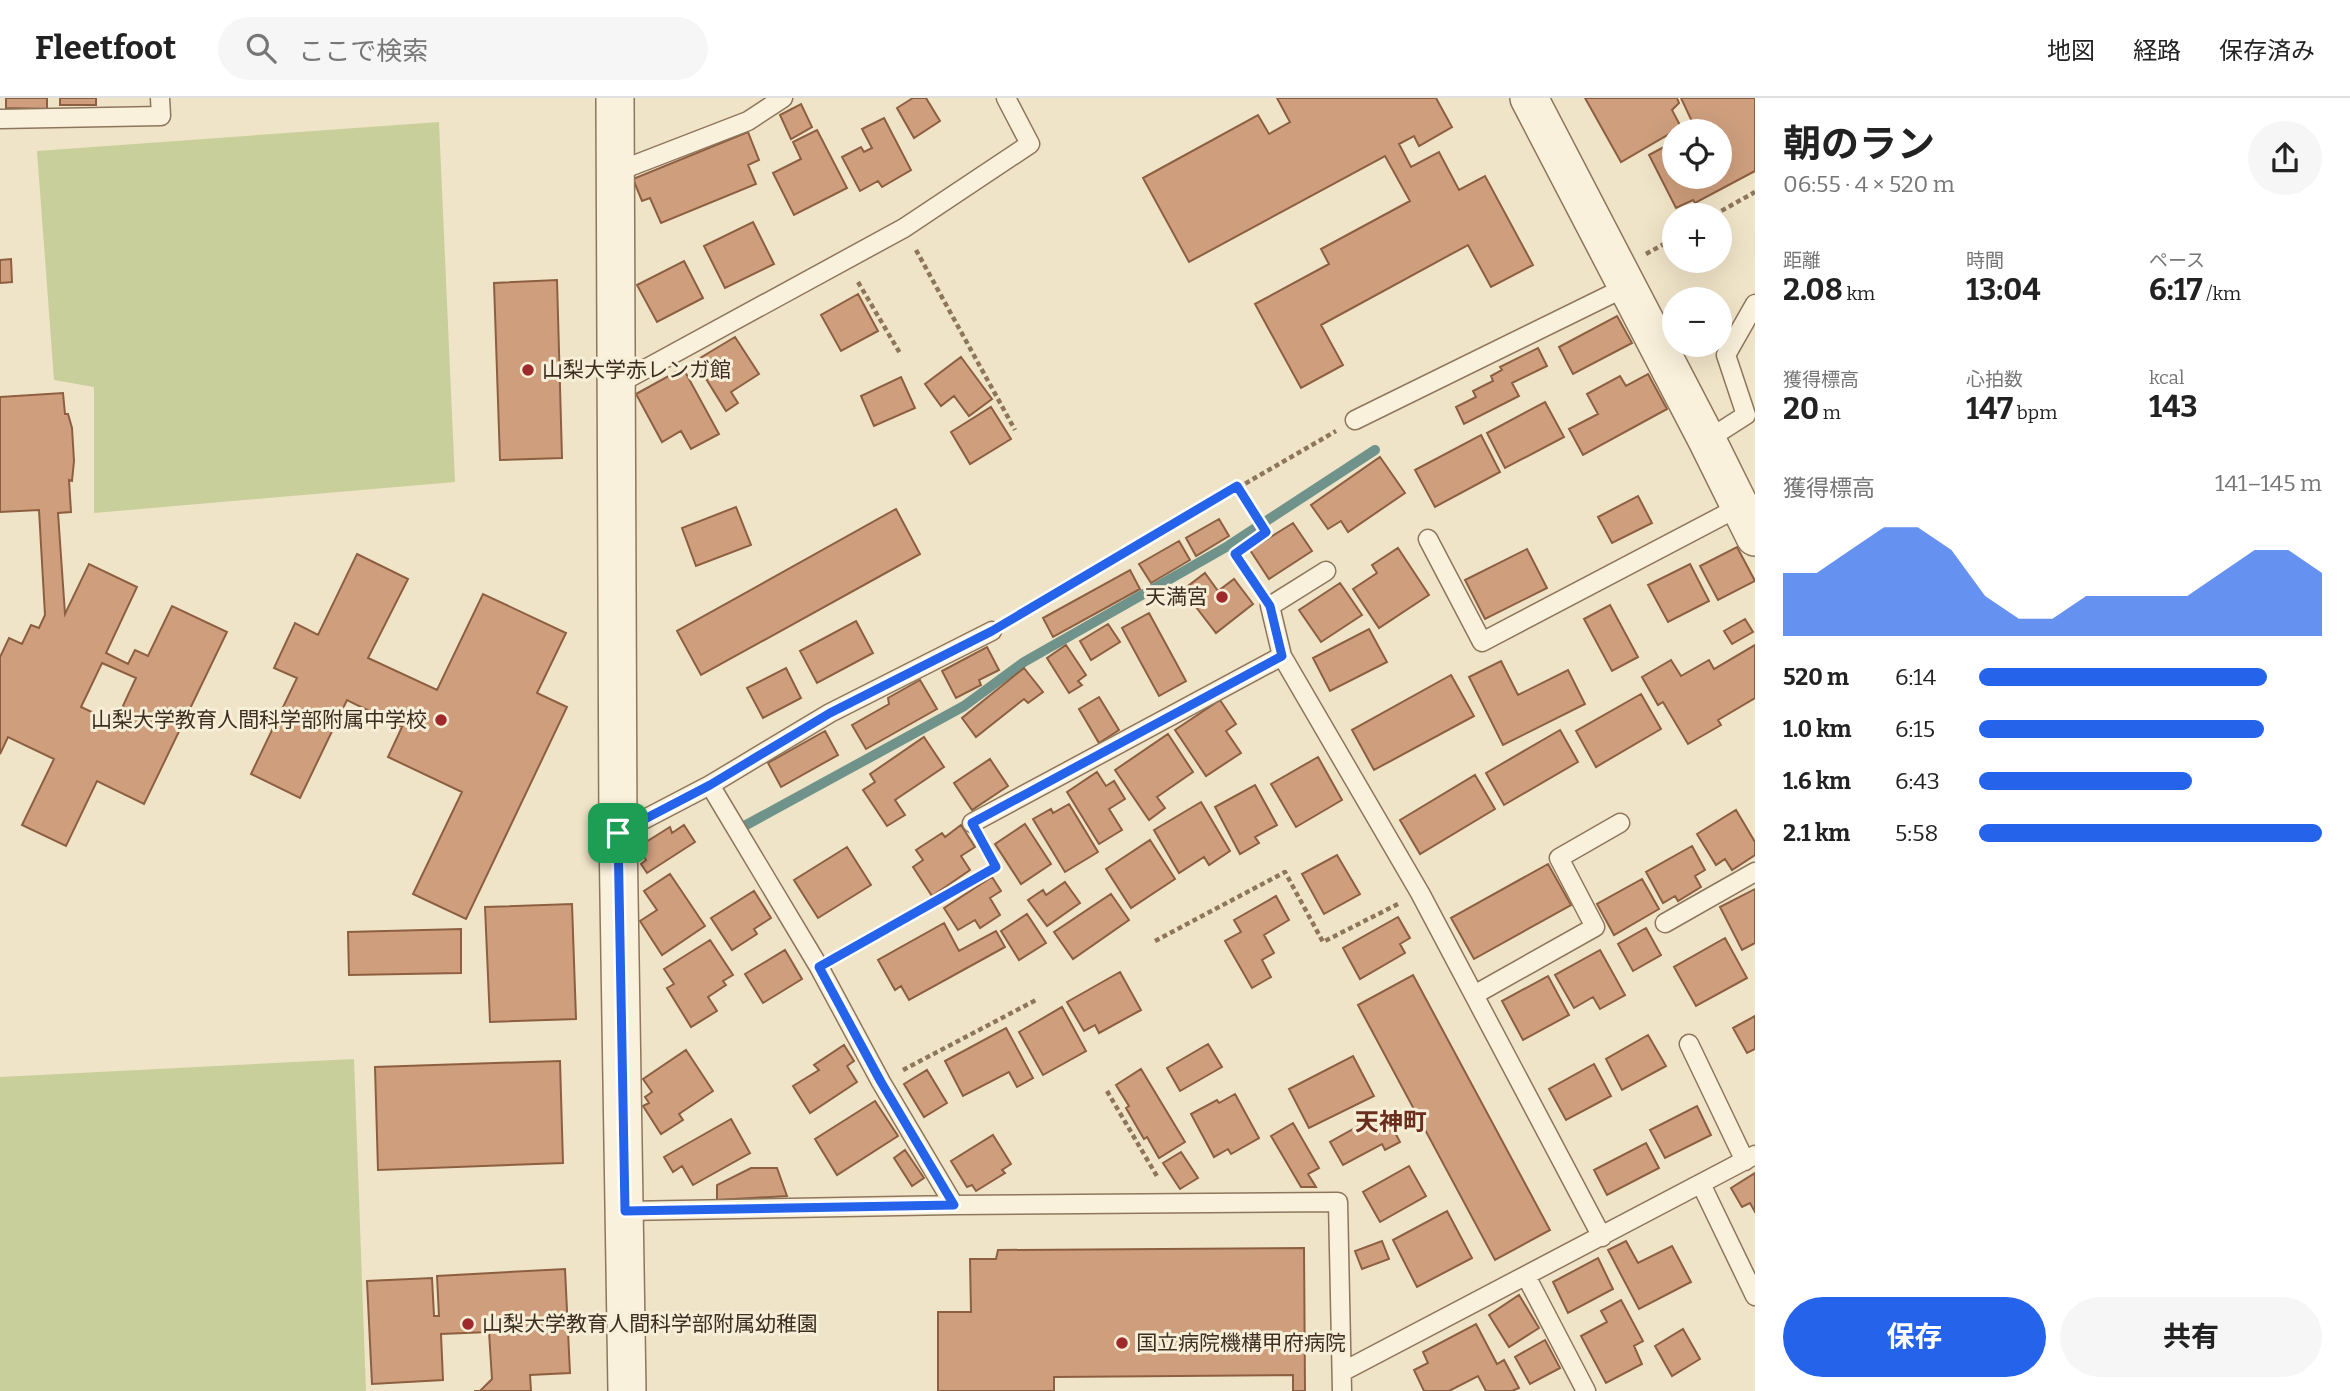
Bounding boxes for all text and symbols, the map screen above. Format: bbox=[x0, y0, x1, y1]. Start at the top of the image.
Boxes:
search box bbox=[218, 17, 708, 80]
text: Fleetfoot bbox=[35, 28, 176, 68]
icon: search bbox=[242, 29, 280, 67]
text: ここで検索 bbox=[298, 36, 428, 67]
text: 地図 bbox=[2047, 37, 2095, 65]
text: 経路 bbox=[2133, 37, 2181, 65]
text: 保存済み bbox=[2219, 37, 2315, 65]
map controls bbox=[1662, 119, 1732, 357]
button: locate bbox=[1662, 119, 1732, 189]
text: 朝のラン bbox=[1783, 121, 1935, 167]
button: share bbox=[2248, 121, 2322, 195]
text: 06:55 · 4 × 520 m bbox=[1783, 170, 1955, 198]
button: + bbox=[1662, 203, 1732, 273]
text: 距離 bbox=[1783, 249, 1821, 272]
text: 時間 bbox=[1966, 249, 2004, 272]
text: ペース bbox=[2149, 249, 2205, 272]
text: 2.08 bbox=[1783, 272, 1843, 308]
text: 13:04 bbox=[1966, 272, 2041, 308]
text: 6:17 bbox=[2149, 272, 2203, 308]
text: km bbox=[1843, 282, 1875, 305]
text: /km bbox=[2203, 282, 2241, 305]
button: − bbox=[1662, 287, 1732, 357]
place label: 山梨大学赤レンガ館 bbox=[542, 357, 731, 383]
marker: 山梨大学赤レンガ館 bbox=[520, 362, 536, 378]
text: kcal bbox=[2149, 366, 2184, 389]
text: 獲得標高 bbox=[1783, 368, 1859, 391]
text: 心拍数 bbox=[1966, 368, 2023, 391]
text: 143 bbox=[2149, 389, 2198, 425]
text: 20 bbox=[1783, 391, 1819, 427]
text: 147 bbox=[1966, 391, 2013, 427]
text: m bbox=[1819, 401, 1841, 424]
text: bpm bbox=[2013, 401, 2057, 424]
text: 141–145 m bbox=[2215, 469, 2322, 497]
text: 獲得標高 bbox=[1783, 474, 1875, 502]
place label: 天満宮 bbox=[1145, 584, 1208, 610]
marker: 天満宮 bbox=[1214, 589, 1230, 605]
text: 520 m bbox=[1783, 663, 1849, 691]
text: 6:14 bbox=[1895, 663, 1936, 691]
place label: 山梨大学教育人間科学部附属中学校 bbox=[91, 707, 427, 733]
marker: 山梨大学教育人間科学部附属中学校 bbox=[433, 712, 449, 728]
text: 1.0 km bbox=[1783, 715, 1852, 743]
text: 6:15 bbox=[1895, 715, 1935, 743]
text: 1.6 km bbox=[1783, 767, 1851, 795]
text: 6:43 bbox=[1895, 767, 1940, 795]
pin bbox=[588, 803, 648, 863]
icon: arrive bbox=[599, 814, 637, 852]
text: 2.1 km bbox=[1783, 819, 1850, 847]
text: 5:58 bbox=[1895, 819, 1938, 847]
district label: 天神町 bbox=[1355, 1108, 1427, 1136]
button: 保存 bbox=[1783, 1297, 2046, 1377]
button: 共有 bbox=[2060, 1297, 2322, 1377]
place label: 山梨大学教育人間科学部附属幼稚園 bbox=[482, 1311, 818, 1337]
marker: 山梨大学教育人間科学部附属幼稚園 bbox=[460, 1316, 476, 1332]
place label: 国立病院機構甲府病院 bbox=[1136, 1330, 1346, 1356]
marker: 国立病院機構甲府病院 bbox=[1114, 1335, 1130, 1351]

